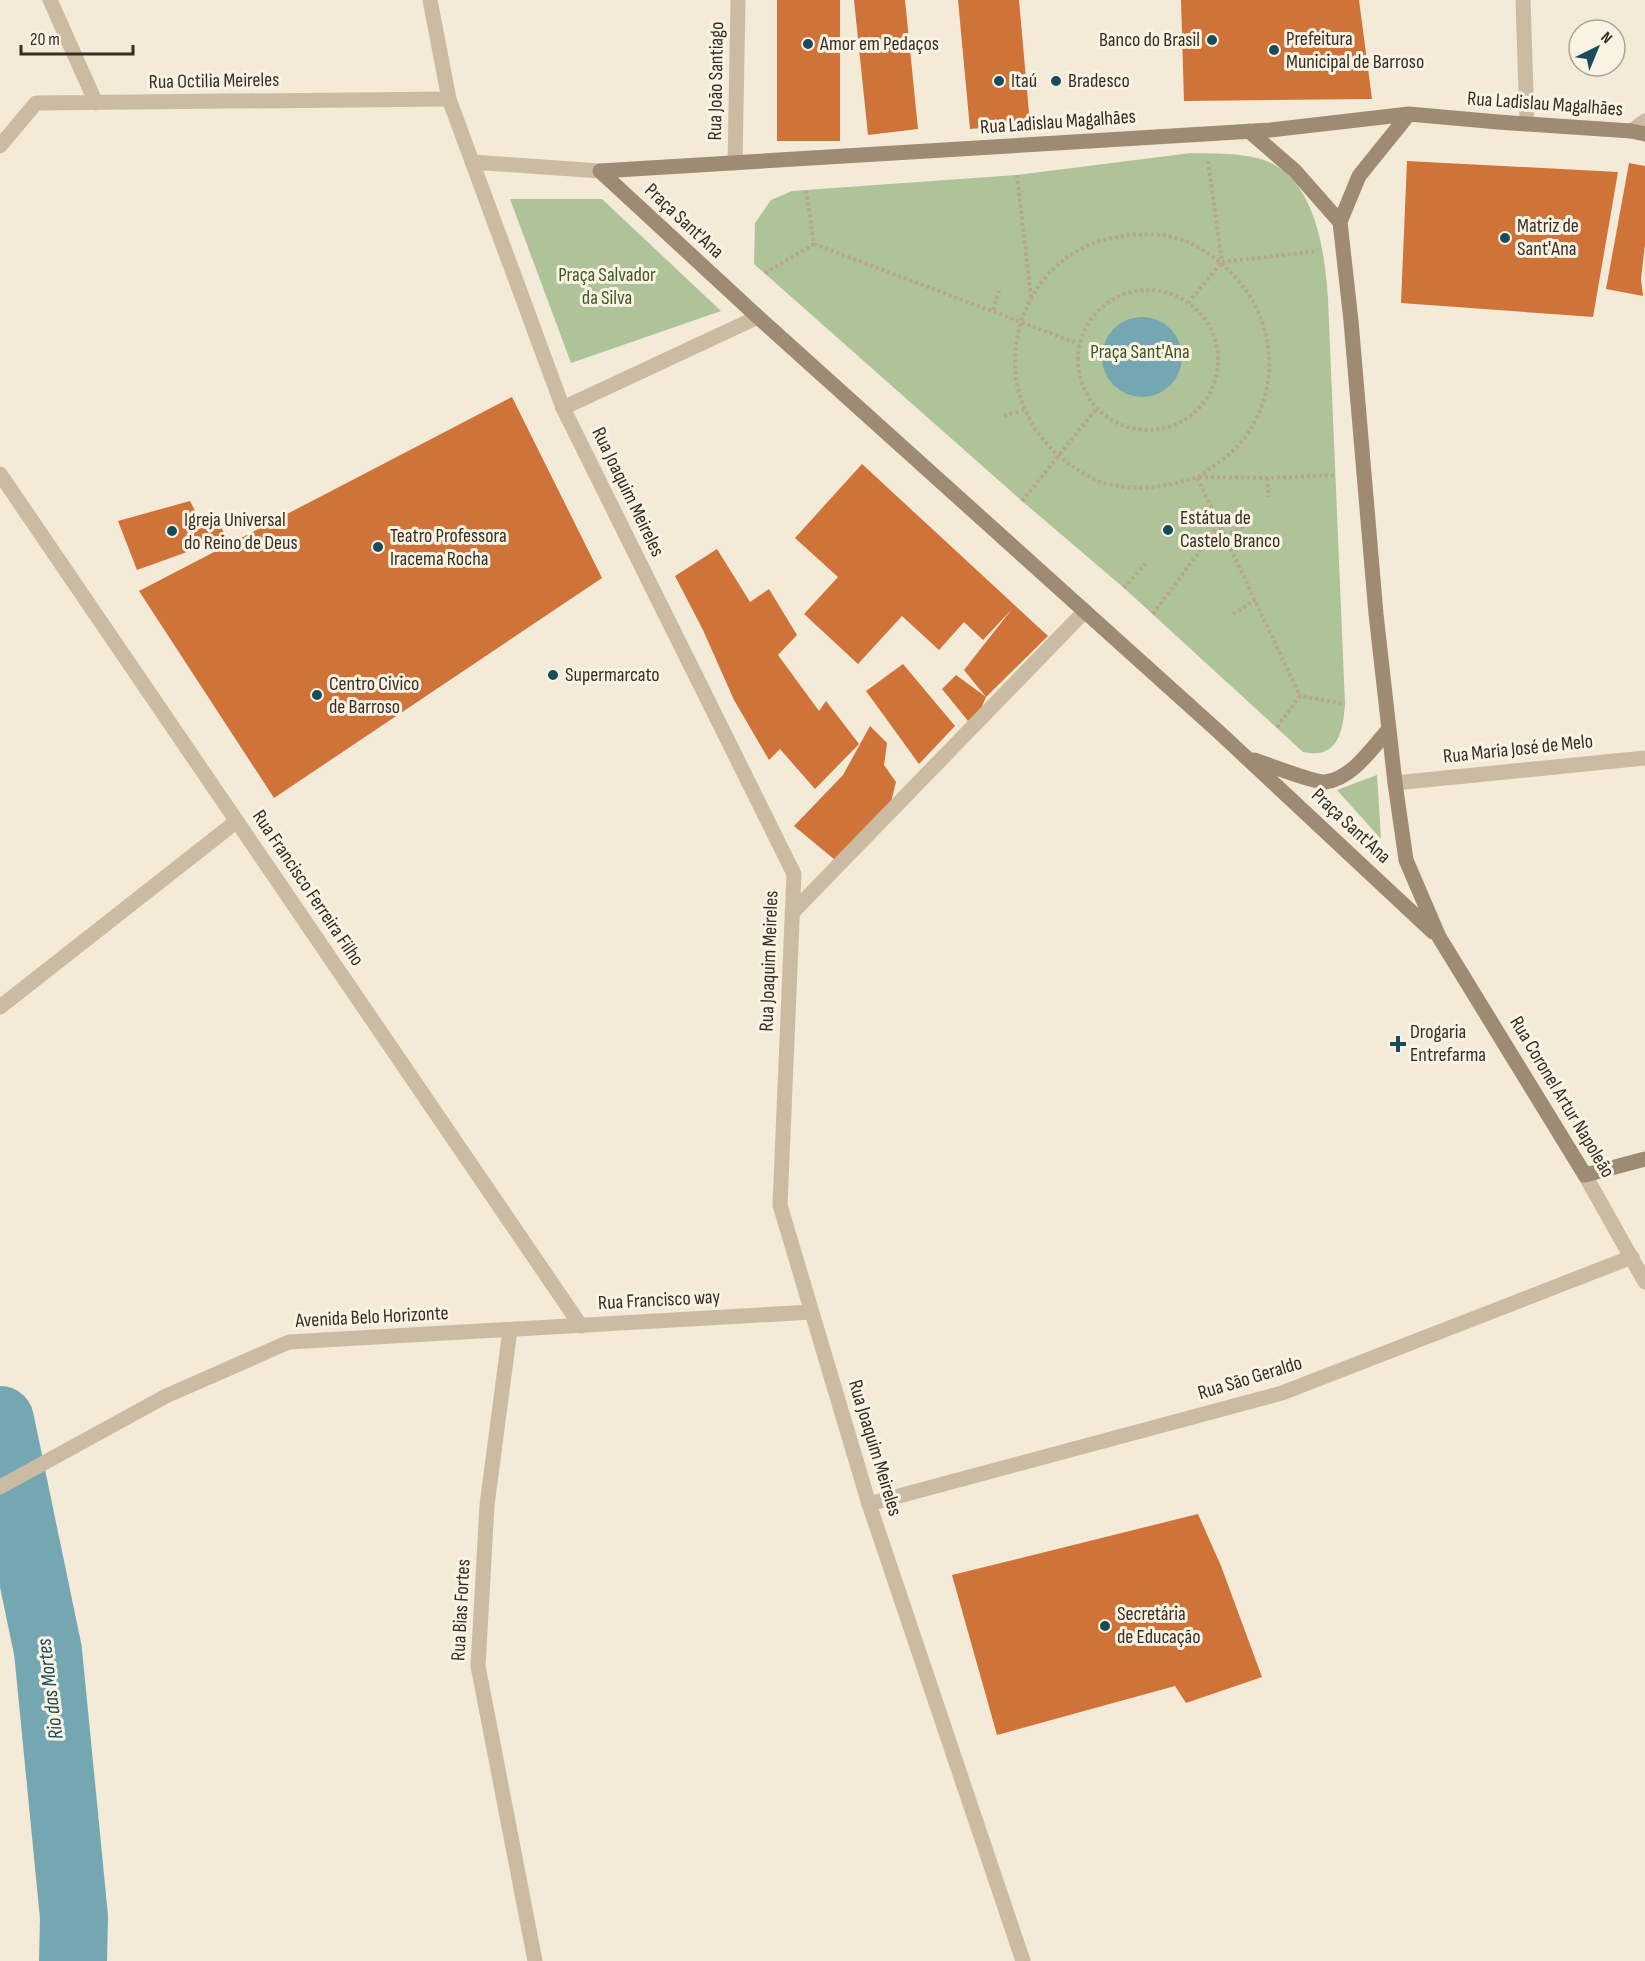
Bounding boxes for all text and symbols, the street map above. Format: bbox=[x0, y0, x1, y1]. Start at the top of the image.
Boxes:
scale bar bbox=[21, 18, 134, 56]
north arrow bbox=[1567, 18, 1627, 78]
street label: Rua João Santiago bbox=[703, 21, 729, 141]
place label: Prefeitura Municipal de Barroso bbox=[1286, 27, 1424, 74]
place label: Banco do Brasil bbox=[1099, 28, 1200, 52]
text: N bbox=[1597, 28, 1616, 48]
text: 20 m bbox=[30, 29, 60, 50]
place label: Amor em Pedaços bbox=[819, 32, 939, 56]
marker: Banco do Brasil bbox=[1205, 33, 1219, 47]
marker: Amor em Pedaços bbox=[801, 37, 815, 51]
marker: Prefeitura Municipal de Barroso bbox=[1267, 43, 1281, 57]
street label: Rua Octilia Meireles bbox=[148, 68, 280, 94]
place label: Itaú bbox=[1011, 69, 1037, 93]
place label: Bradesco bbox=[1068, 69, 1130, 93]
marker: Itaú bbox=[992, 74, 1006, 88]
marker: Bradesco bbox=[1049, 74, 1063, 88]
street label: Rua Ladislau Magalhães bbox=[1466, 87, 1624, 121]
street label: Rua Ladislau Magalhães bbox=[979, 105, 1137, 139]
street label: Praça Sant'Ana bbox=[639, 178, 729, 264]
place label: Matriz de Sant'Ana bbox=[1517, 214, 1579, 261]
marker: Matriz de Sant'Ana bbox=[1498, 231, 1512, 245]
park label: Praça Salvador da Silva bbox=[558, 263, 656, 310]
park label: Praça Sant'Ana bbox=[1090, 340, 1190, 364]
street label: Rua Joaquim Meireles bbox=[586, 423, 670, 561]
place label: Estátua de Castelo Branco bbox=[1180, 506, 1280, 553]
place label: Igreja Universal do Reino de Deus bbox=[184, 508, 298, 555]
marker: Estátua de Castelo Branco bbox=[1161, 523, 1175, 537]
marker: Igreja Universal do Reino de Deus bbox=[165, 524, 179, 538]
place label: Teatro Professora Iracema Rocha bbox=[390, 524, 507, 571]
marker: Teatro Professora Iracema Rocha bbox=[371, 540, 385, 554]
place label: Supermarcato bbox=[565, 663, 660, 687]
marker: Supermarcato bbox=[546, 668, 560, 682]
place label: Centro Civico de Barroso bbox=[329, 672, 419, 719]
marker: Centro Civico de Barroso bbox=[310, 688, 324, 702]
street label: Rua Maria José de Melo bbox=[1442, 729, 1594, 769]
street label: Praça Sant'Ana bbox=[1306, 783, 1396, 869]
street label: Rua Francisco Ferreira Filho bbox=[247, 806, 369, 970]
street label: Rua Joaquim Meireles bbox=[755, 890, 783, 1032]
street label: Rua Coronel Artur Napoleão bbox=[1504, 1012, 1620, 1182]
place label: Drogaria Entrefarma bbox=[1410, 1020, 1486, 1067]
marker: Drogaria Entrefarma bbox=[1391, 1037, 1405, 1051]
street label: Rua Francisco way bbox=[597, 1285, 721, 1315]
street label: Avenida Belo Horizonte bbox=[294, 1301, 449, 1333]
street label: Rua São Geraldo bbox=[1195, 1351, 1305, 1405]
street label: Rua Joaquim Meireles bbox=[843, 1377, 907, 1519]
street label: Rua Bias Fortes bbox=[446, 1558, 476, 1662]
place label: Secretária de Educação bbox=[1117, 1602, 1201, 1649]
marker: Secretária de Educação bbox=[1098, 1619, 1112, 1633]
water label: Rio das Mortes bbox=[31, 1636, 69, 1741]

